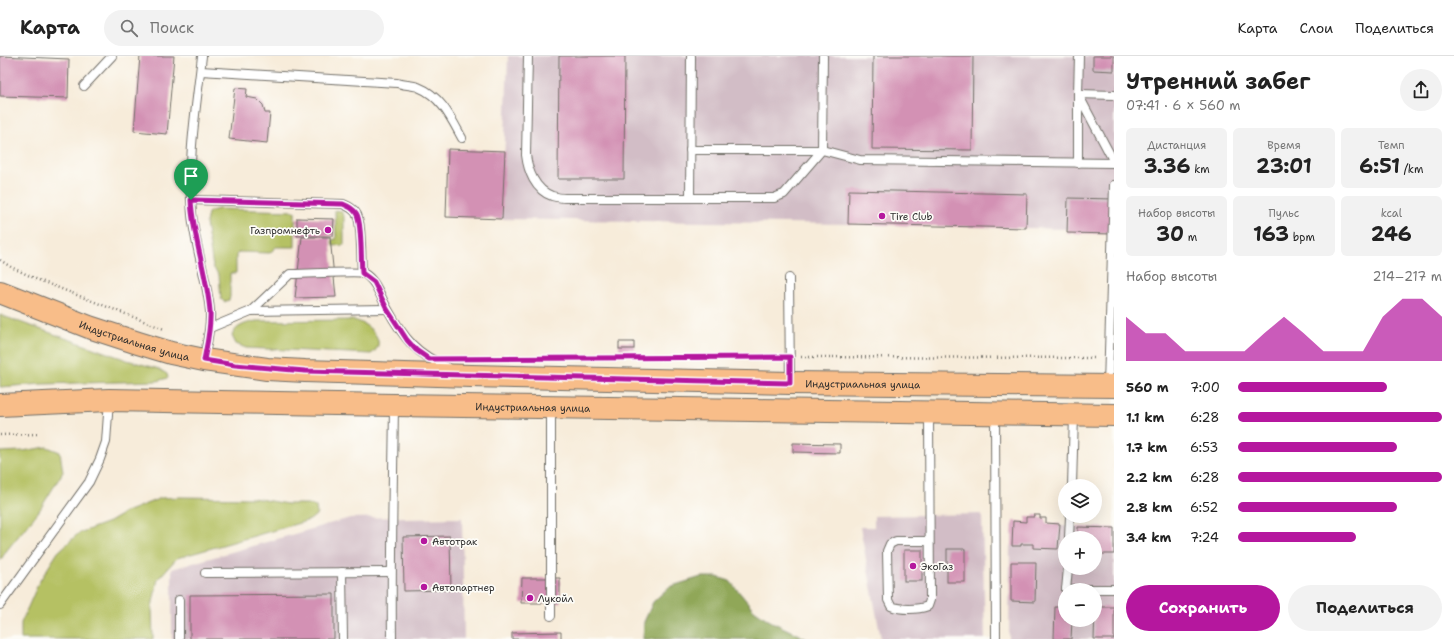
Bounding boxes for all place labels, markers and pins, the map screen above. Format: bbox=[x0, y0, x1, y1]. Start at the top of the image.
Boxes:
pin bbox=[174, 159, 208, 200]
place label: Tire Club bbox=[890, 210, 933, 223]
marker: Tire Club bbox=[877, 211, 887, 221]
place label: Газпромнефть bbox=[250, 224, 320, 237]
marker: Газпромнефть bbox=[323, 225, 333, 235]
place label: Автотрак bbox=[432, 535, 478, 548]
marker: Автотрак bbox=[419, 536, 429, 546]
place label: ЭкоГаз bbox=[921, 560, 953, 573]
marker: ЭкоГаз bbox=[908, 561, 918, 571]
place label: Автопартнер bbox=[432, 581, 495, 594]
marker: Автопартнер bbox=[419, 582, 429, 592]
place label: Лукойл bbox=[538, 592, 574, 605]
marker: Лукойл bbox=[525, 593, 535, 603]

